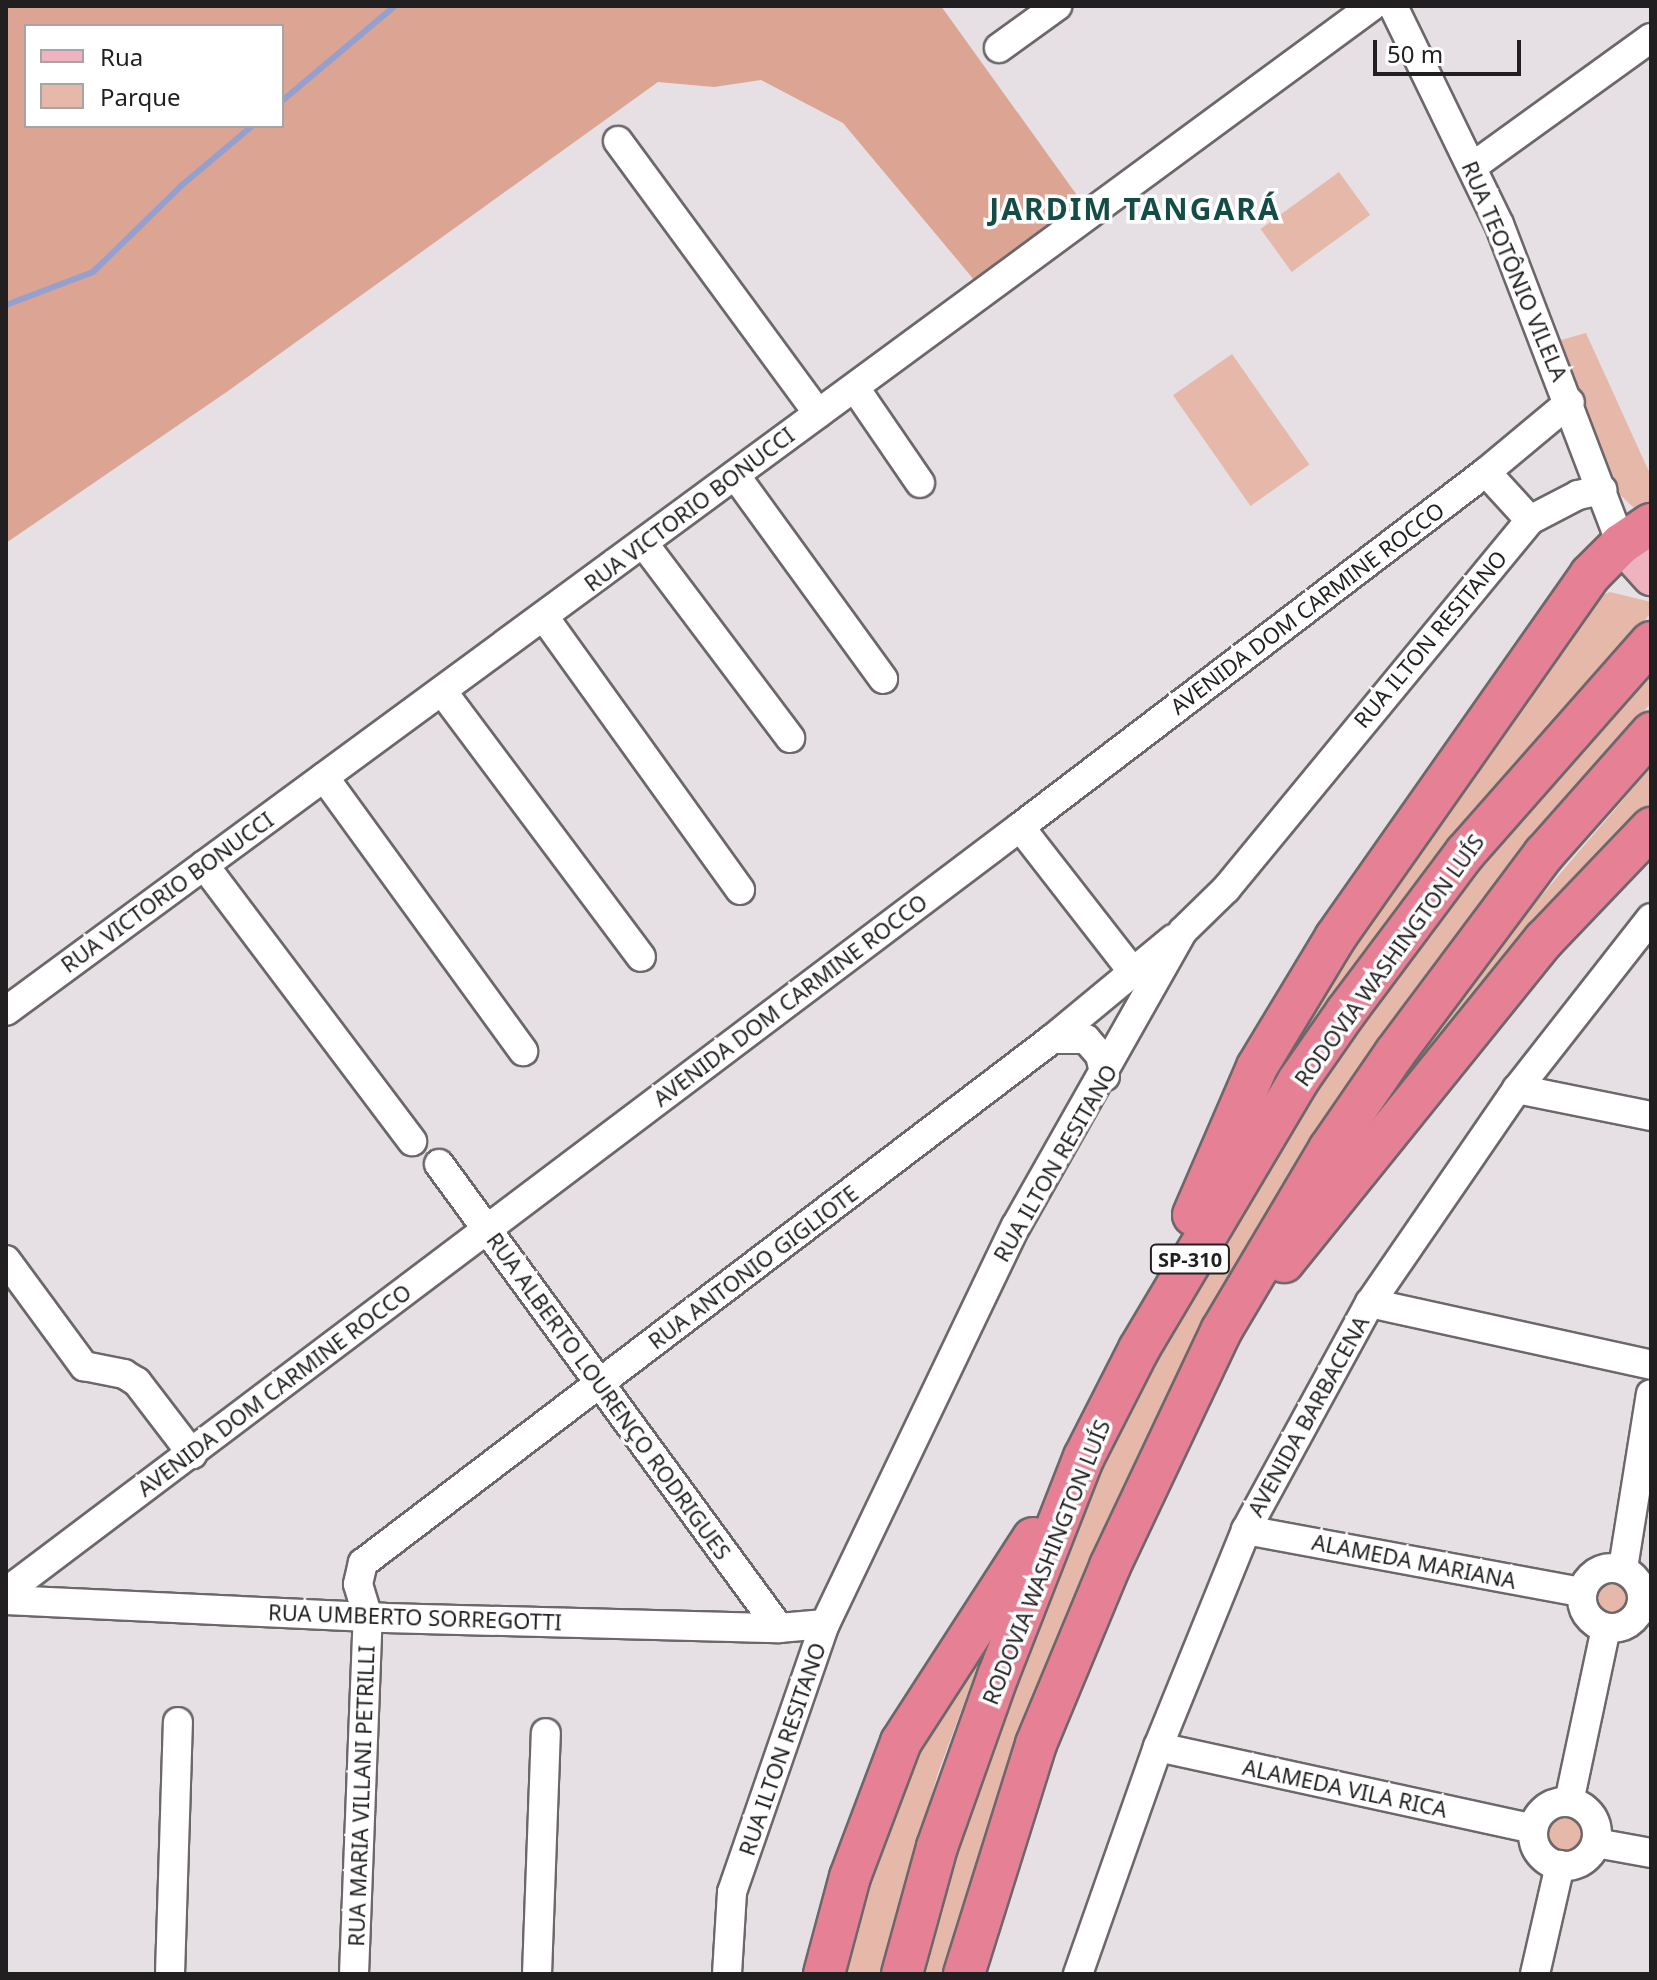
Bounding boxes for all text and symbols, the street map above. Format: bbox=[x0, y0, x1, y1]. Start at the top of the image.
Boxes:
legend bbox=[24, 24, 284, 128]
scale bar bbox=[1377, 24, 1525, 74]
text: 50 m bbox=[1387, 37, 1443, 70]
text: Rua bbox=[100, 40, 143, 73]
text: Parque bbox=[100, 80, 181, 113]
street label: RUA TEOTÔNIO VILELA bbox=[1457, 157, 1573, 385]
district label: JARDIM TANGARÁ bbox=[989, 191, 1281, 227]
street label: RUA VICTORIO BONUCCI bbox=[579, 421, 799, 597]
street label: AVENIDA DOM CARMINE ROCCO bbox=[1165, 496, 1449, 720]
street label: RUA ILTON RESITANO bbox=[1348, 545, 1512, 733]
street label: RUA VICTORIO BONUCCI bbox=[56, 806, 278, 978]
street label: RODOVIA WASHINGTON LUÍS bbox=[1289, 829, 1489, 1091]
street label: AVENIDA DOM CARMINE ROCCO bbox=[648, 888, 932, 1112]
street label: RUA ILTON RESITANO bbox=[988, 1060, 1122, 1266]
street label: RUA ANTONIO GIGLIOTE bbox=[643, 1180, 863, 1354]
street label: RUA ALBERTO LOURENÇO RODRIGUES bbox=[481, 1227, 737, 1565]
road number: SP-310 bbox=[1148, 1243, 1232, 1275]
street label: AVENIDA DOM CARMINE ROCCO bbox=[132, 1278, 416, 1502]
street label: AVENIDA BARBACENA bbox=[1242, 1311, 1374, 1521]
street label: RODOVIA WASHINGTON LUÍS bbox=[977, 1416, 1115, 1708]
street label: ALAMEDA MARIANA bbox=[1310, 1528, 1518, 1594]
street label: RUA UMBERTO SORREGOTTI bbox=[268, 1599, 562, 1635]
street label: RUA ILTON RESITANO bbox=[733, 1639, 831, 1859]
street label: RUA MARIA VILLANI PETRILLI bbox=[343, 1645, 379, 1947]
street label: ALAMEDA VILA RICA bbox=[1240, 1753, 1450, 1823]

